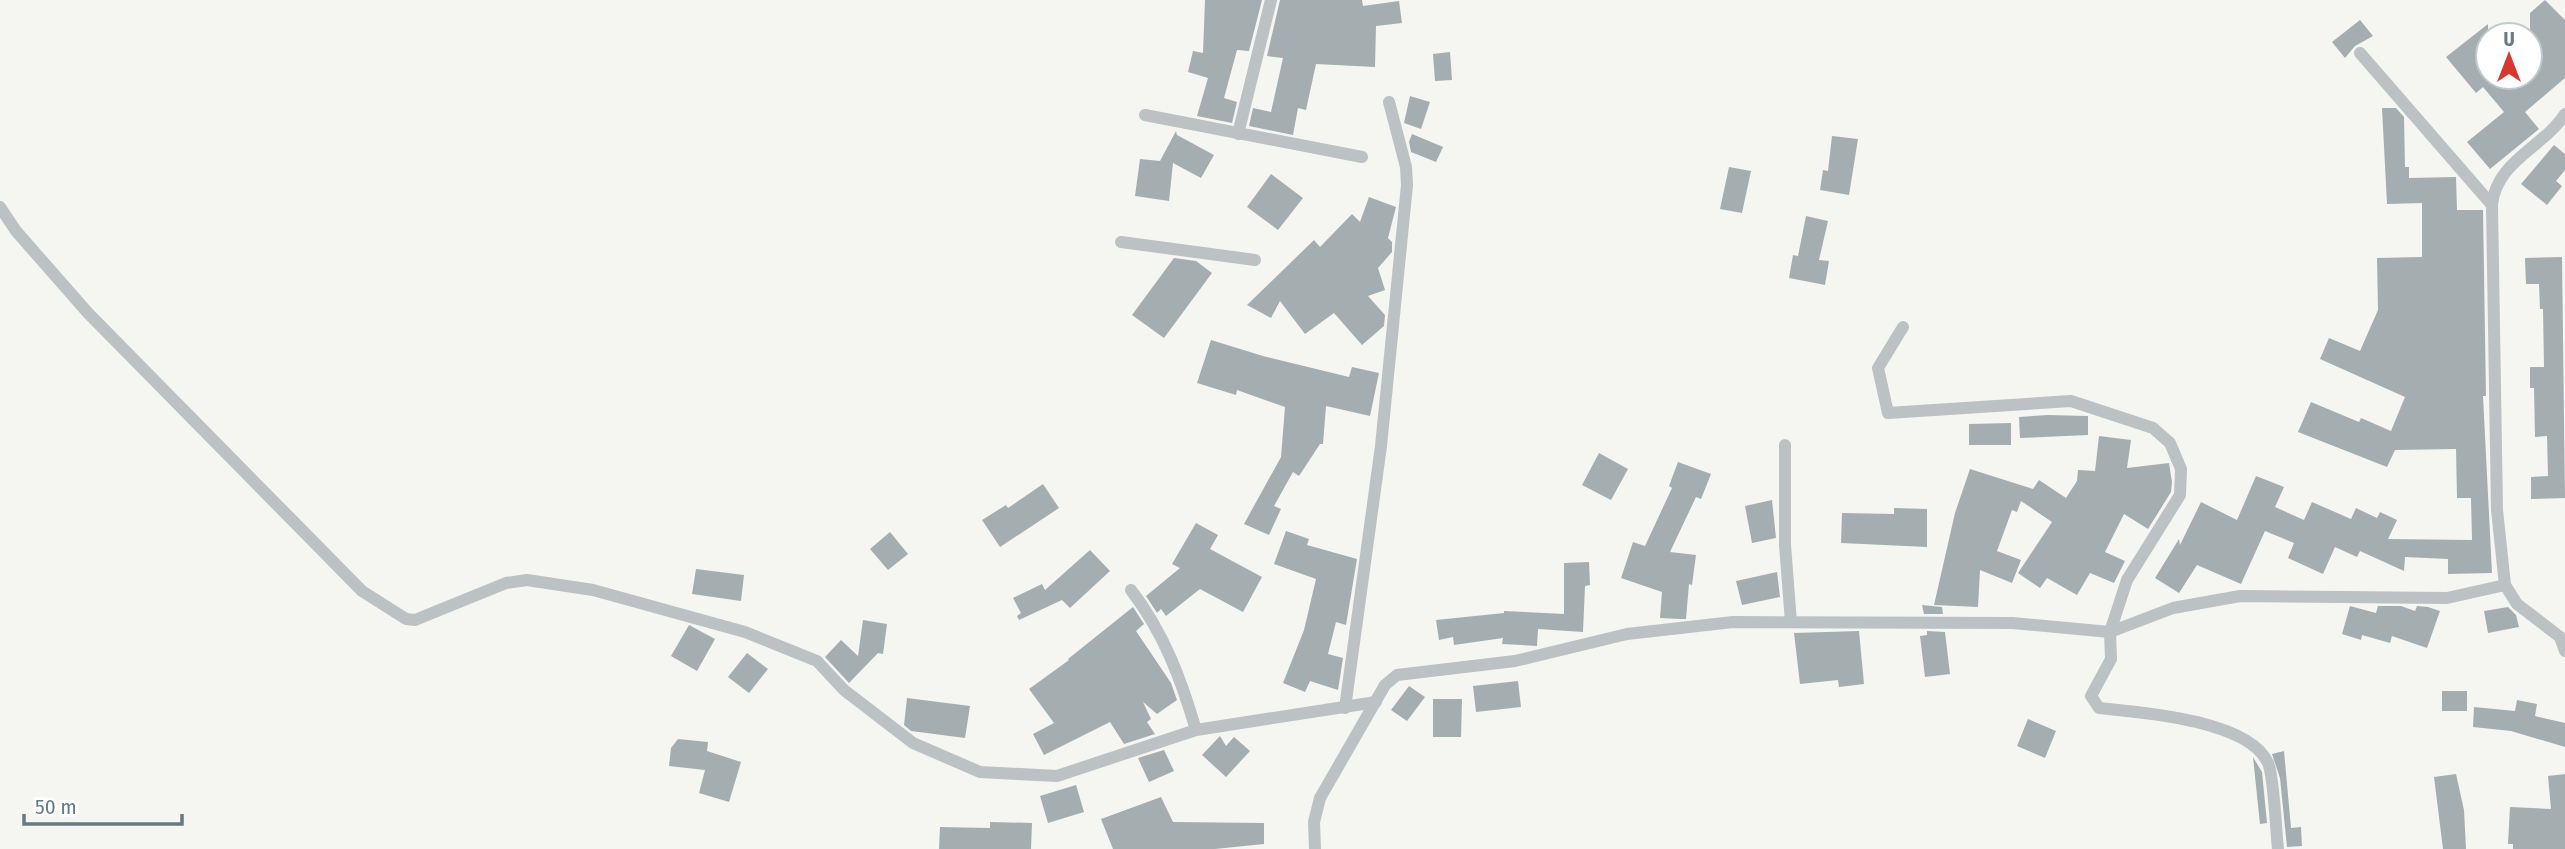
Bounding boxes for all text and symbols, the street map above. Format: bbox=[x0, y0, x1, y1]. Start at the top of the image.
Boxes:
north arrow bbox=[2474, 21, 2544, 91]
text: U bbox=[2503, 28, 2515, 51]
scale bar bbox=[24, 782, 182, 826]
text: 50 m bbox=[35, 794, 77, 820]

